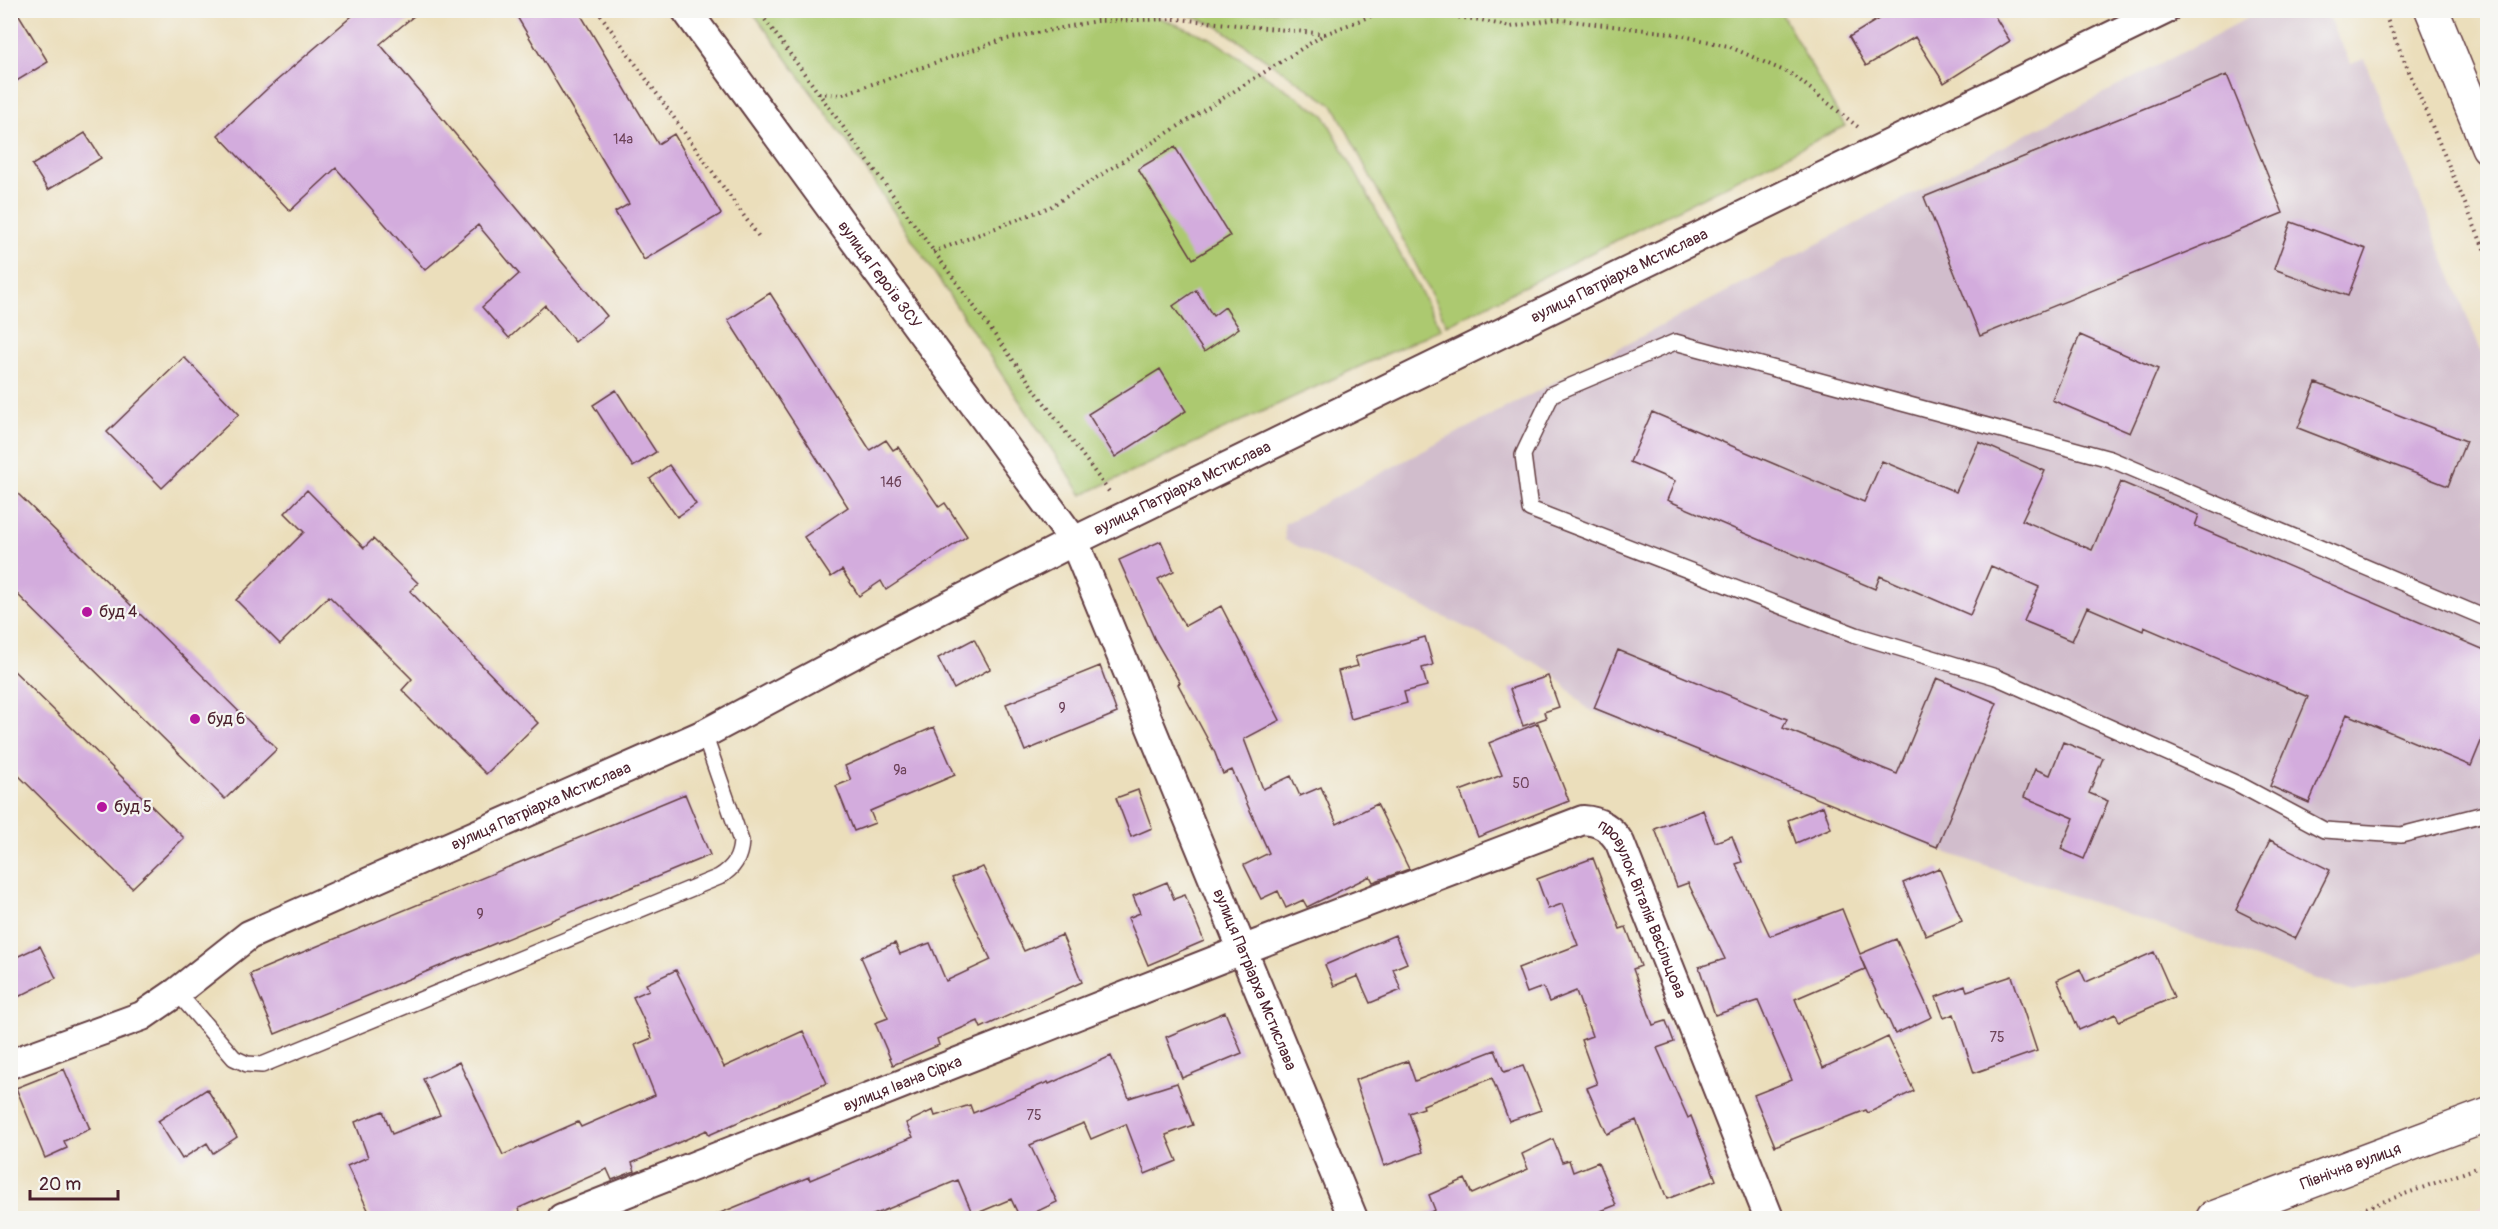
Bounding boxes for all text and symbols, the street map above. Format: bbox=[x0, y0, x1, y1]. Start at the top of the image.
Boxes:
house number: 14а bbox=[613, 131, 633, 148]
street label: вулиця Героїв ЗСУ bbox=[833, 217, 926, 333]
street label: вулиця Патріарха Мстислава bbox=[1527, 224, 1711, 327]
street label: вулиця Патріарха Мстислава bbox=[1090, 437, 1274, 540]
house number: 14б bbox=[880, 474, 902, 491]
place label: буд 4 bbox=[99, 602, 137, 622]
marker: буд 4 bbox=[80, 605, 94, 619]
house number: 9 bbox=[1058, 700, 1066, 717]
place label: буд 6 bbox=[207, 709, 245, 729]
marker: буд 6 bbox=[188, 712, 202, 726]
street label: вулиця Патріарха Мстислава bbox=[448, 758, 634, 854]
house number: 9а bbox=[893, 762, 907, 779]
house number: 50 bbox=[1512, 775, 1530, 792]
place label: буд 5 bbox=[114, 797, 152, 817]
marker: буд 5 bbox=[95, 800, 109, 814]
street label: провулок Віталія Васільцова bbox=[1595, 815, 1691, 1001]
street label: вулиця Патріарха Мстислава bbox=[1208, 886, 1301, 1073]
house number: 9 bbox=[476, 906, 484, 923]
house number: 75 bbox=[1990, 1029, 2005, 1046]
street label: вулиця Івана Сірка bbox=[840, 1051, 965, 1116]
house number: 75 bbox=[1027, 1107, 1042, 1124]
street label: Північна вулиця bbox=[2297, 1138, 2404, 1194]
scale bar bbox=[30, 1163, 118, 1201]
text: 20 m bbox=[39, 1173, 81, 1196]

